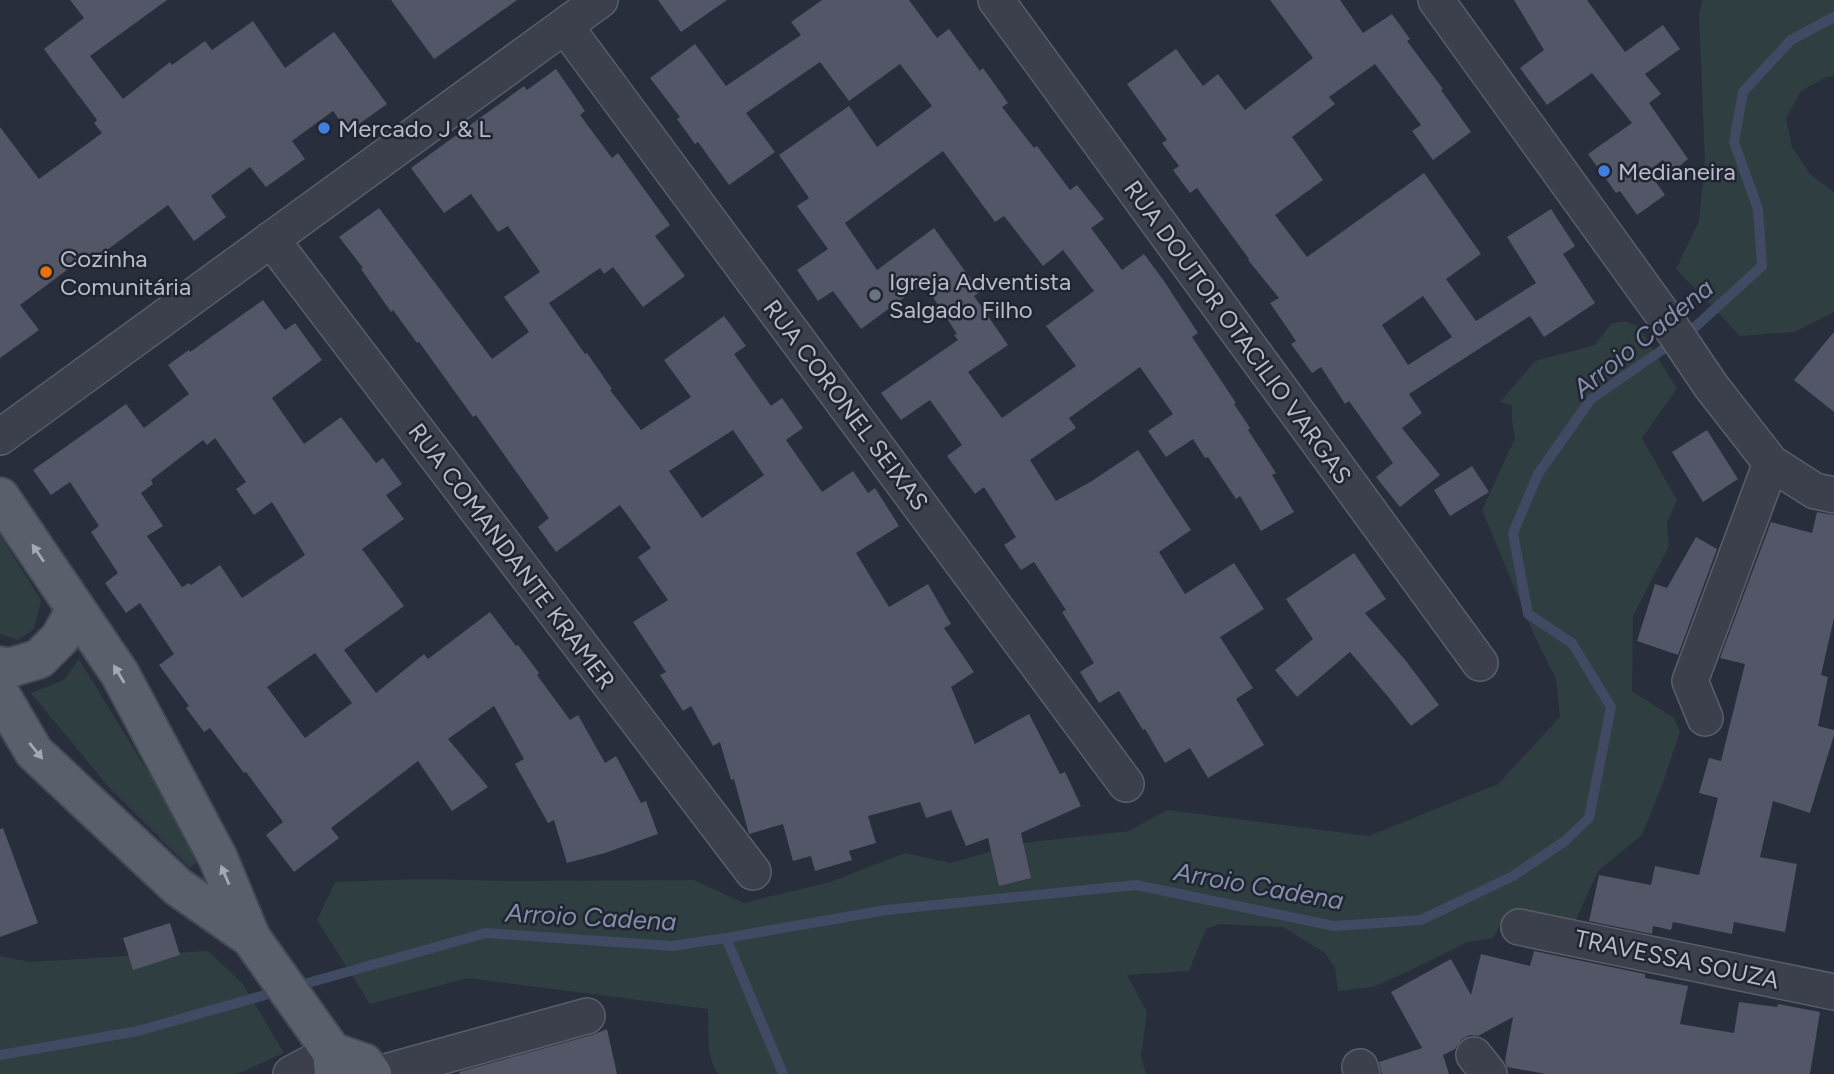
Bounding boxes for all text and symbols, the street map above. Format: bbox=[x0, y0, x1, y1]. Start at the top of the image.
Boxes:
place label: Mercado J & L bbox=[338, 114, 491, 143]
marker: Mercado J & L bbox=[316, 120, 332, 136]
place label: Medianeira bbox=[1618, 157, 1736, 186]
marker: Medianeira bbox=[1596, 163, 1612, 179]
street label: RUA DOUTOR OTACILIO VARGAS bbox=[1118, 175, 1358, 489]
place label: Cozinha Comunitária bbox=[60, 244, 191, 301]
marker: Cozinha Comunitária bbox=[38, 264, 54, 280]
place label: Igreja Adventista Salgado Filho bbox=[889, 267, 1071, 324]
water label: Arroio Cadena bbox=[1566, 272, 1720, 405]
marker: Igreja Adventista Salgado Filho bbox=[867, 287, 883, 303]
street label: RUA CORONEL SEIXAS bbox=[757, 294, 935, 516]
street label: RUA COMANDANTE KRAMER bbox=[402, 417, 622, 695]
one-way arrow bbox=[31, 544, 45, 562]
one-way arrow bbox=[113, 664, 126, 683]
one-way arrow bbox=[28, 742, 43, 760]
water label: Arroio Cadena bbox=[1171, 855, 1346, 917]
one-way arrow bbox=[219, 865, 231, 885]
water label: Arroio Cadena bbox=[504, 896, 677, 937]
street label: TRAVESSA SOUZA bbox=[1572, 923, 1782, 995]

